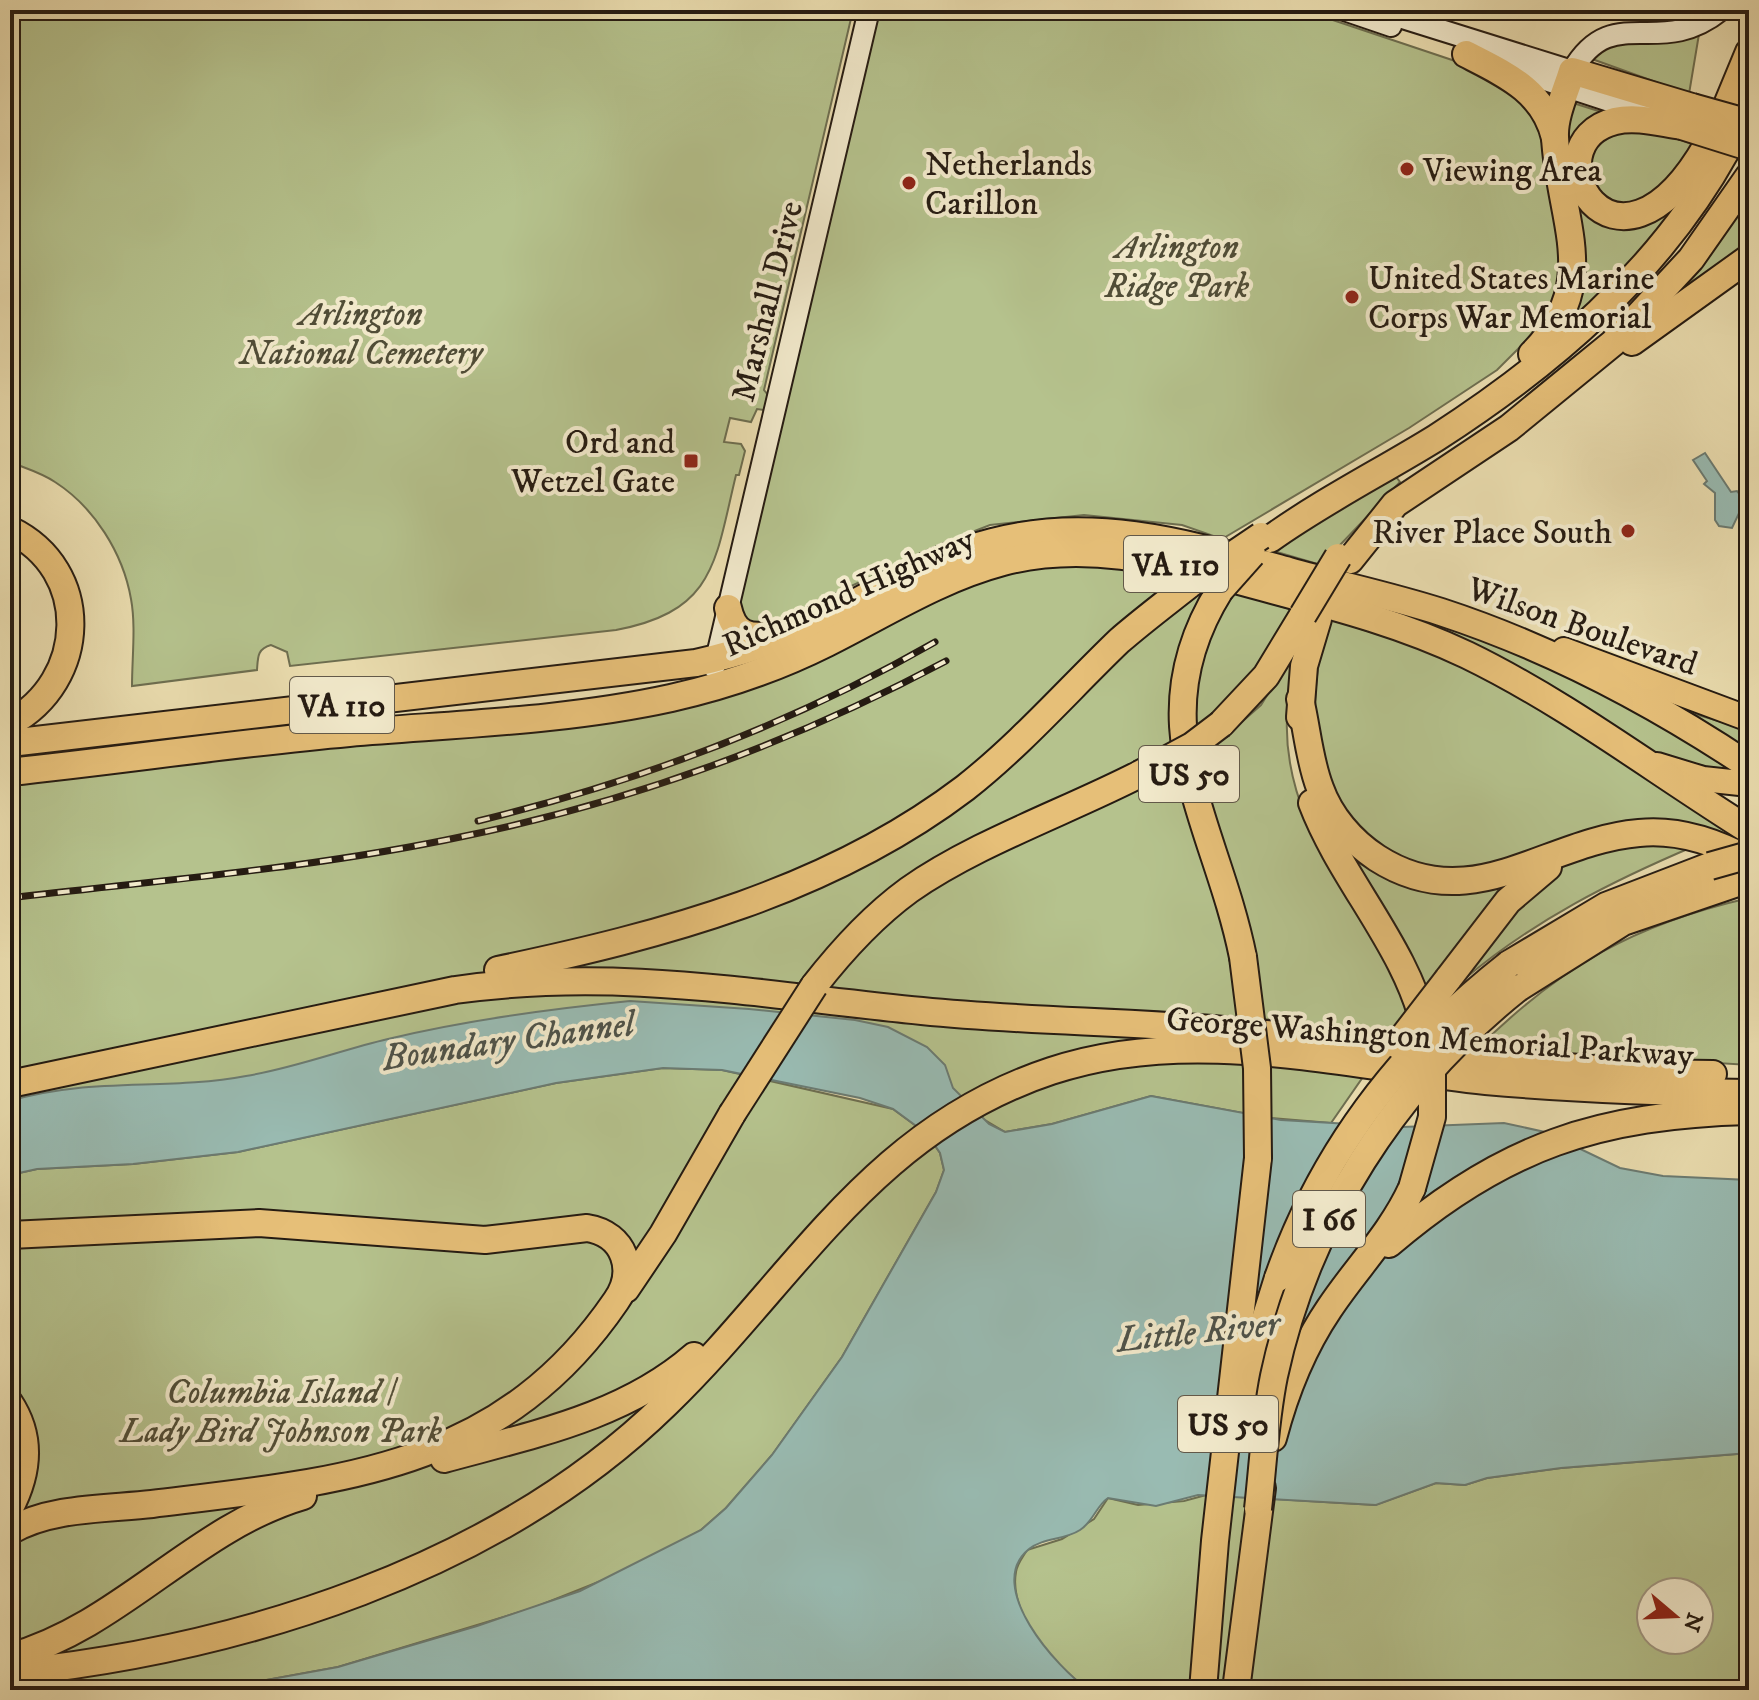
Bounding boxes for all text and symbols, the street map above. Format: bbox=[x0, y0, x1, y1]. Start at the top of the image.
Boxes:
place label: Netherlands Carillon bbox=[925, 144, 1092, 225]
place label: Viewing Area bbox=[1422, 150, 1603, 192]
marker: Viewing Area bbox=[1398, 160, 1416, 178]
marker: Netherlands Carillon bbox=[900, 174, 918, 192]
street label: Marshall Drive bbox=[723, 197, 813, 406]
park label: Arlington Ridge Park bbox=[1104, 227, 1250, 308]
place label: United States Marine Corps War Memorial bbox=[1368, 258, 1655, 339]
marker: United States Marine Corps War Memorial bbox=[1343, 288, 1361, 306]
park label: Arlington National Cemetery bbox=[238, 294, 484, 375]
place label: Ord and Wetzel Gate bbox=[510, 422, 675, 503]
marker: Ord and Wetzel Gate bbox=[682, 452, 700, 470]
place label: River Place South bbox=[1372, 512, 1612, 554]
street label: Richmond Highway bbox=[716, 518, 982, 667]
marker: River Place South bbox=[1619, 522, 1637, 540]
road number: VA 110 bbox=[1124, 536, 1228, 592]
street label: Wilson Boulevard bbox=[1461, 568, 1703, 686]
road number: VA 110 bbox=[290, 677, 394, 733]
road number: US 50 bbox=[1139, 746, 1239, 802]
street label: George Washington Memorial Parkway bbox=[1165, 999, 1696, 1077]
water label: Boundary Channel bbox=[378, 1001, 641, 1082]
road number: I 66 bbox=[1293, 1191, 1365, 1247]
water label: Little River bbox=[1113, 1301, 1285, 1364]
park label: Columbia Island / Lady Bird Johnson Park bbox=[118, 1372, 443, 1453]
road number: US 50 bbox=[1178, 1396, 1278, 1452]
north arrow bbox=[1635, 1576, 1715, 1656]
text: N bbox=[1677, 1609, 1708, 1635]

